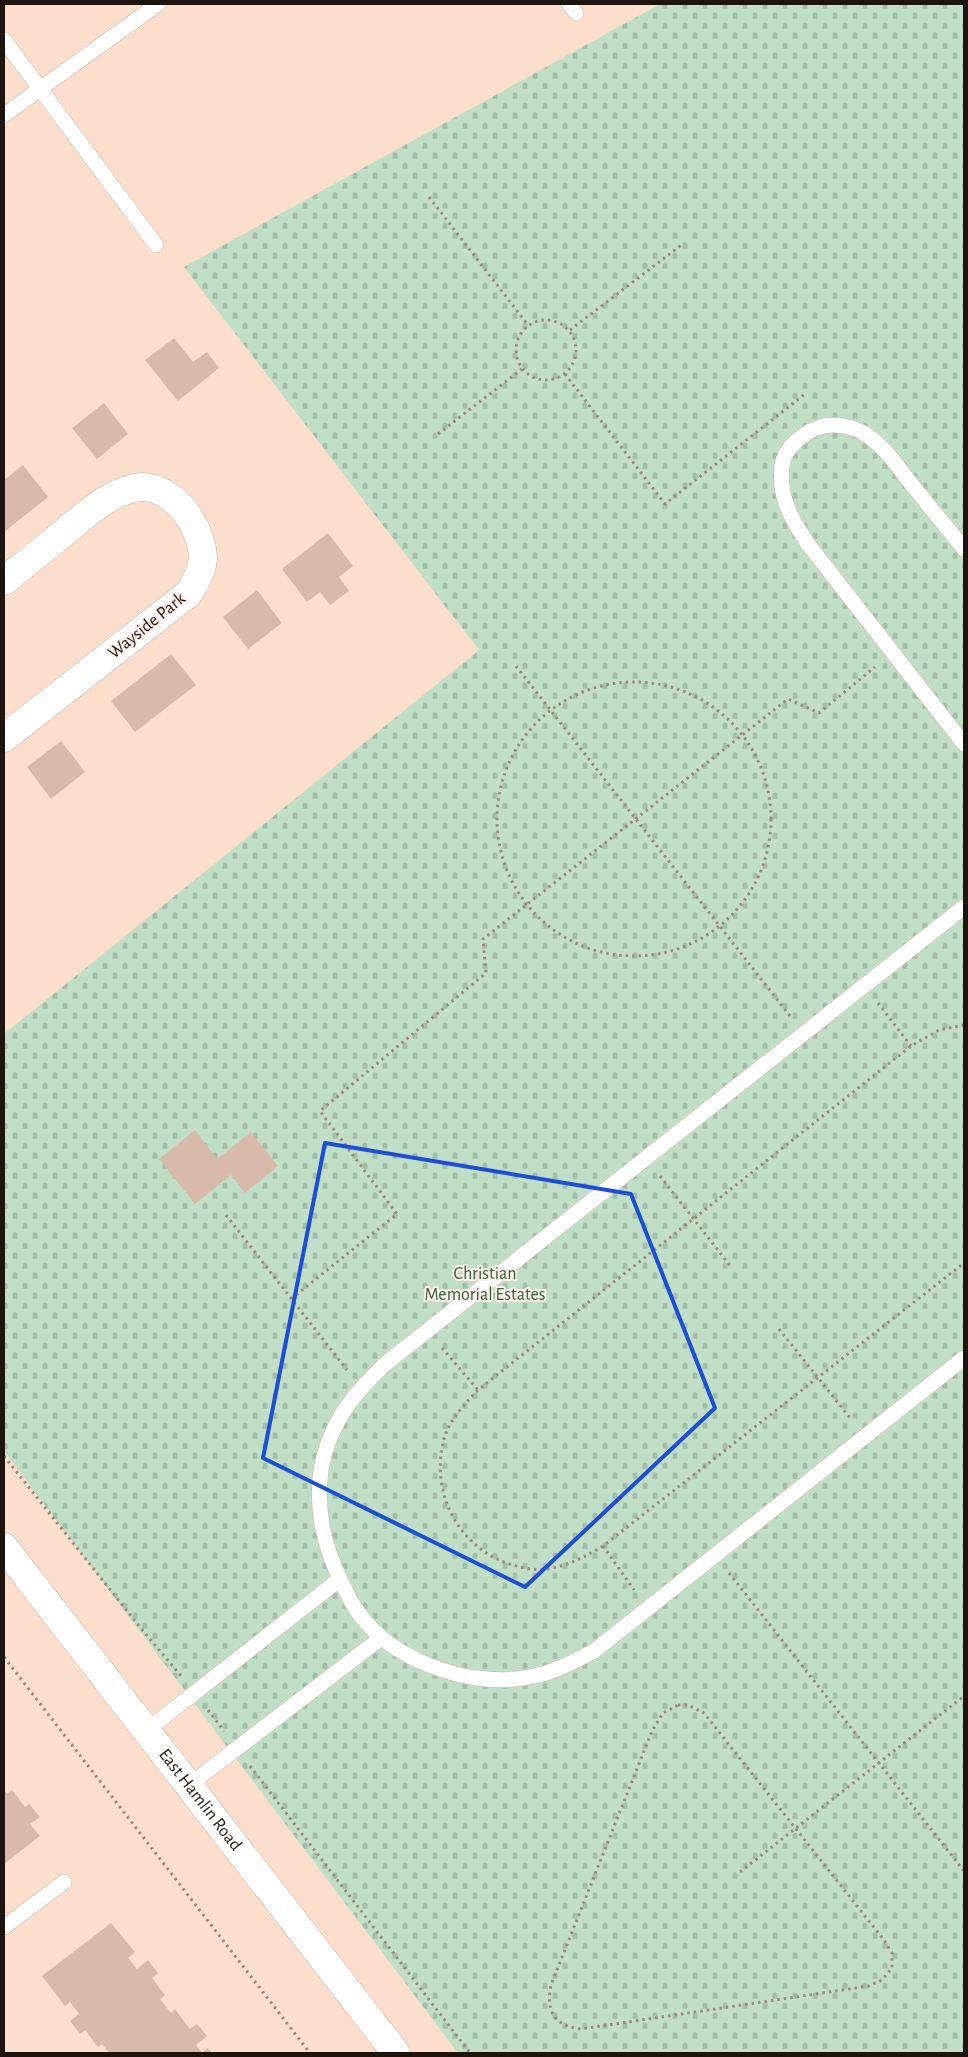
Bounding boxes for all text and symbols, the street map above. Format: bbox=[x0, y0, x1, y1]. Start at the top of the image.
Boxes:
street label: Wayside Park bbox=[105, 589, 190, 662]
park label: Christian Memorial Estates bbox=[425, 1265, 545, 1304]
street label: East Hamlin Road bbox=[155, 1746, 245, 1854]

